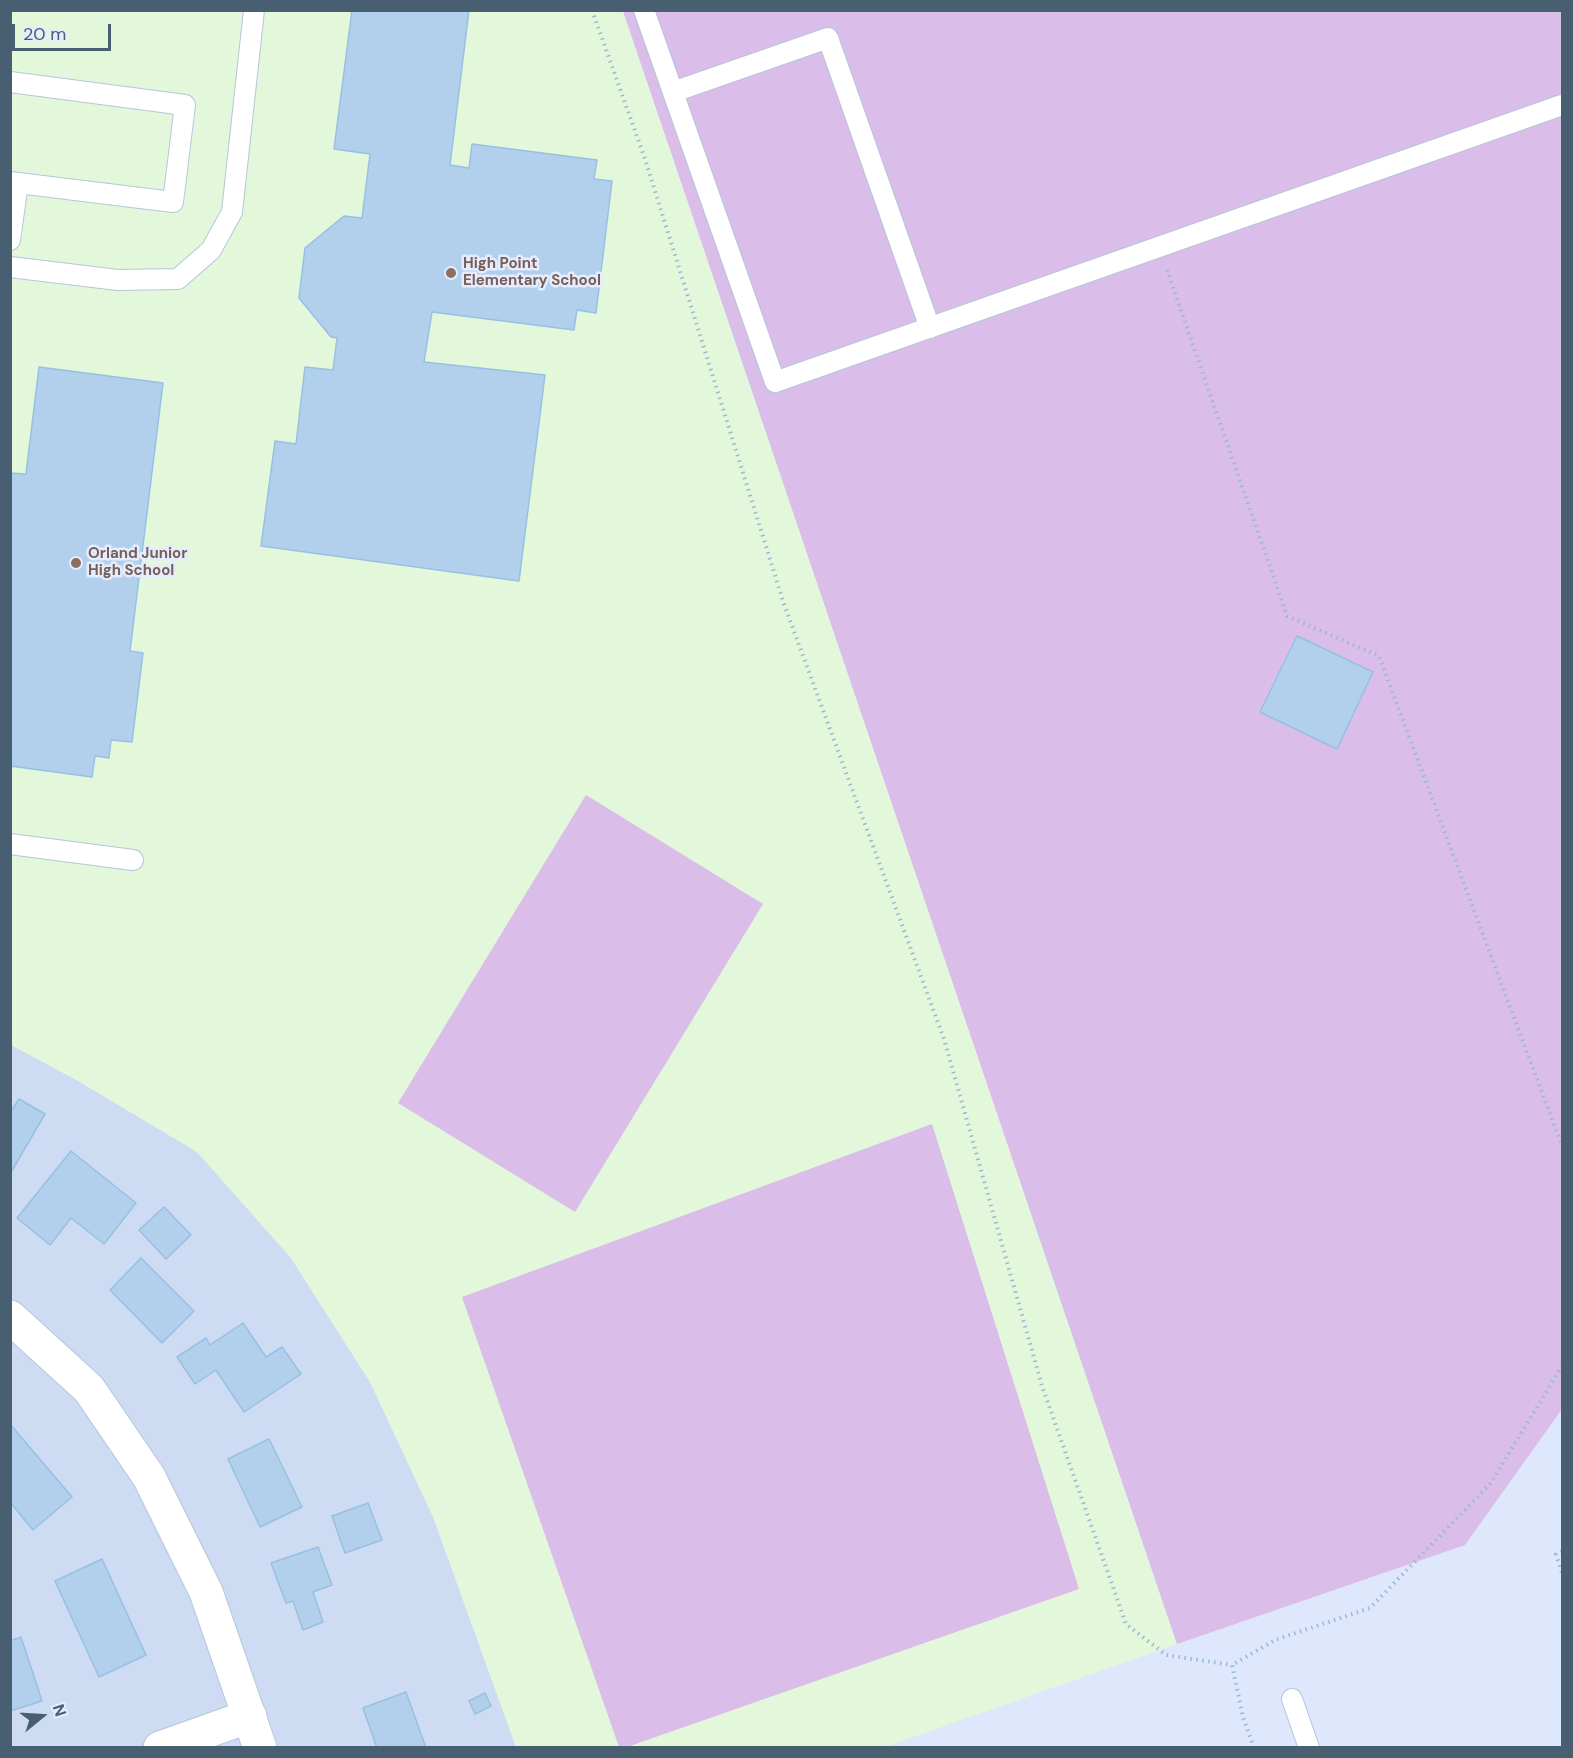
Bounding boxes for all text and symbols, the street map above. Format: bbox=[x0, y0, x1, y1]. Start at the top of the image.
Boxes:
scale bar bbox=[15, 12, 114, 50]
text: 20 m bbox=[23, 22, 66, 46]
place label: High Point Elementary School bbox=[463, 255, 601, 290]
marker: High Point Elementary School bbox=[444, 266, 458, 280]
place label: Orland Junior High School bbox=[88, 545, 187, 580]
marker: Orland Junior High School bbox=[69, 556, 83, 570]
north arrow bbox=[12, 1686, 72, 1746]
text: N bbox=[48, 1701, 71, 1719]

